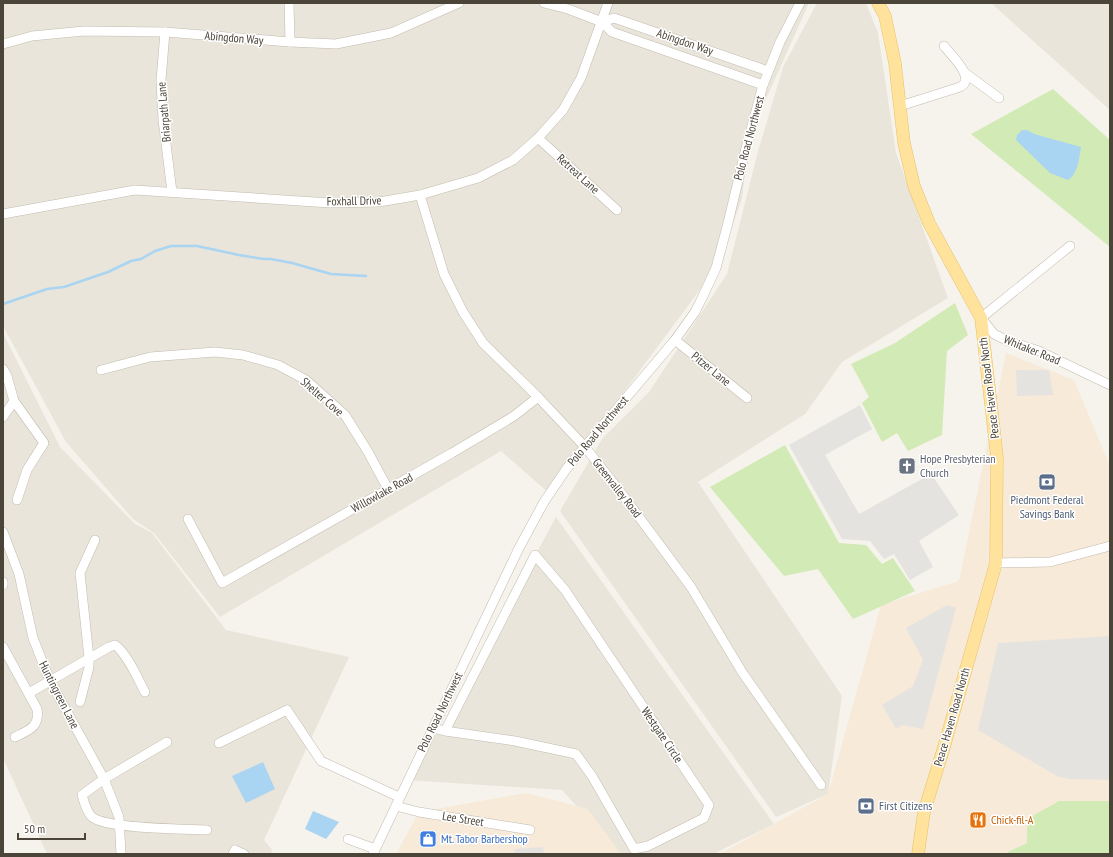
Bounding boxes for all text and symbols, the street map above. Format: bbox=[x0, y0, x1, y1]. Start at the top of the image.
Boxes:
street label: Abingdon Way bbox=[655, 25, 716, 58]
street label: Abingdon Way bbox=[204, 27, 265, 48]
street label: Briarpath Lane bbox=[153, 81, 174, 143]
street label: Polo Road Northwest bbox=[730, 93, 767, 182]
street label: Retreat Lane bbox=[554, 151, 603, 197]
street label: Foxhall Drive bbox=[326, 193, 382, 208]
street label: Whitaker Road bbox=[1002, 331, 1063, 368]
street label: Peace Haven Road North bbox=[975, 337, 1002, 440]
street label: Pitzer Lane bbox=[689, 348, 734, 389]
street label: Shelter Cove bbox=[298, 374, 347, 419]
street label: Polo Road Northwest bbox=[564, 392, 632, 469]
place label: Hope Presbyterian Church bbox=[920, 451, 995, 480]
street label: Greenvalley Road bbox=[590, 455, 645, 520]
church icon: Hope Presbyterian Church bbox=[897, 456, 917, 476]
street label: Willowlake Road bbox=[348, 469, 415, 516]
bank icon: Piedmont Federal Savings Bank bbox=[1037, 472, 1057, 492]
place label: Piedmont Federal Savings Bank bbox=[1010, 492, 1084, 521]
street label: Huntingreen Lane bbox=[36, 658, 83, 731]
street label: Peace Haven Road North bbox=[930, 666, 973, 768]
street label: Polo Road Northwest bbox=[414, 669, 466, 754]
street label: Westgate Circle bbox=[638, 704, 687, 765]
bank icon: First Citizens bbox=[856, 796, 876, 816]
place label: First Citizens bbox=[879, 798, 932, 813]
street label: Lee Street bbox=[441, 808, 486, 829]
restaurant icon: Chick-fil-A bbox=[968, 810, 988, 830]
place label: Chick-fil-A bbox=[991, 812, 1034, 827]
scale bar bbox=[18, 815, 85, 841]
text: 50 m bbox=[24, 821, 45, 836]
shop icon: Mt. Tabor Barbershop bbox=[418, 829, 438, 849]
place label: Mt. Tabor Barbershop bbox=[441, 831, 528, 846]

